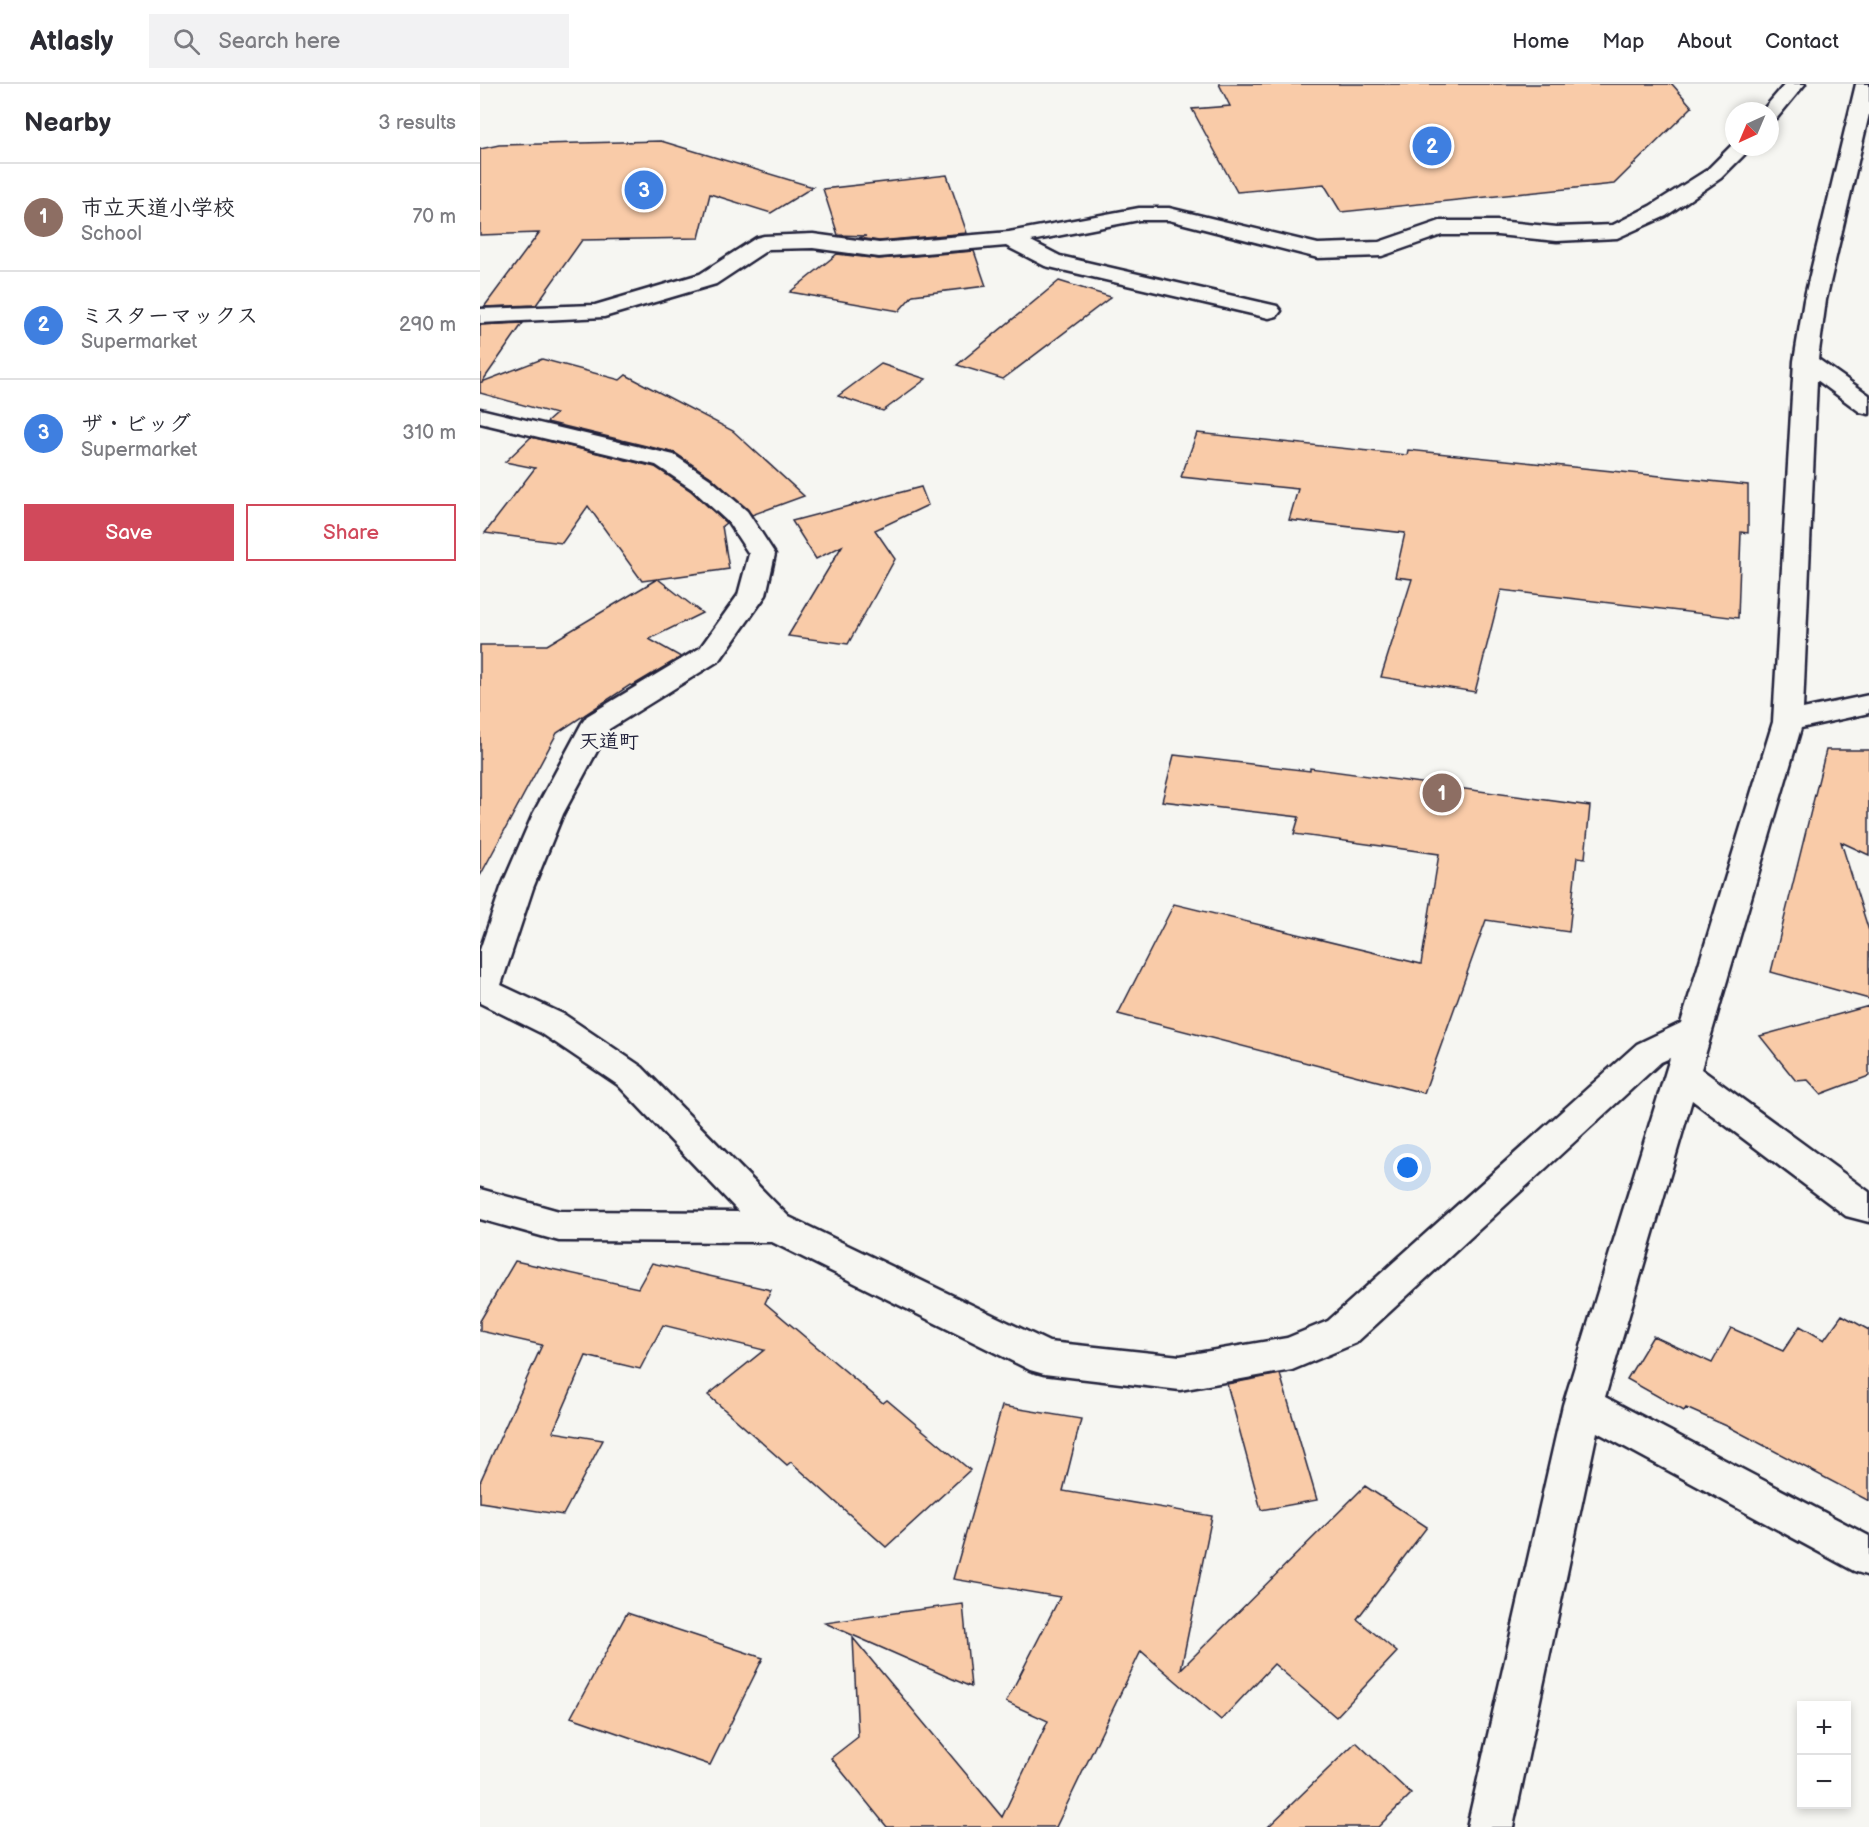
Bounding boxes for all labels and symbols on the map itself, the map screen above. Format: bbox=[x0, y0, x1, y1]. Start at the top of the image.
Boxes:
north arrow bbox=[1725, 102, 1779, 156]
pin: 2 bbox=[1412, 124, 1452, 168]
pin: 3 bbox=[624, 168, 664, 212]
district label: 天道町 bbox=[579, 730, 639, 754]
pin: 1 bbox=[1422, 770, 1462, 816]
your location bbox=[1393, 1153, 1422, 1182]

